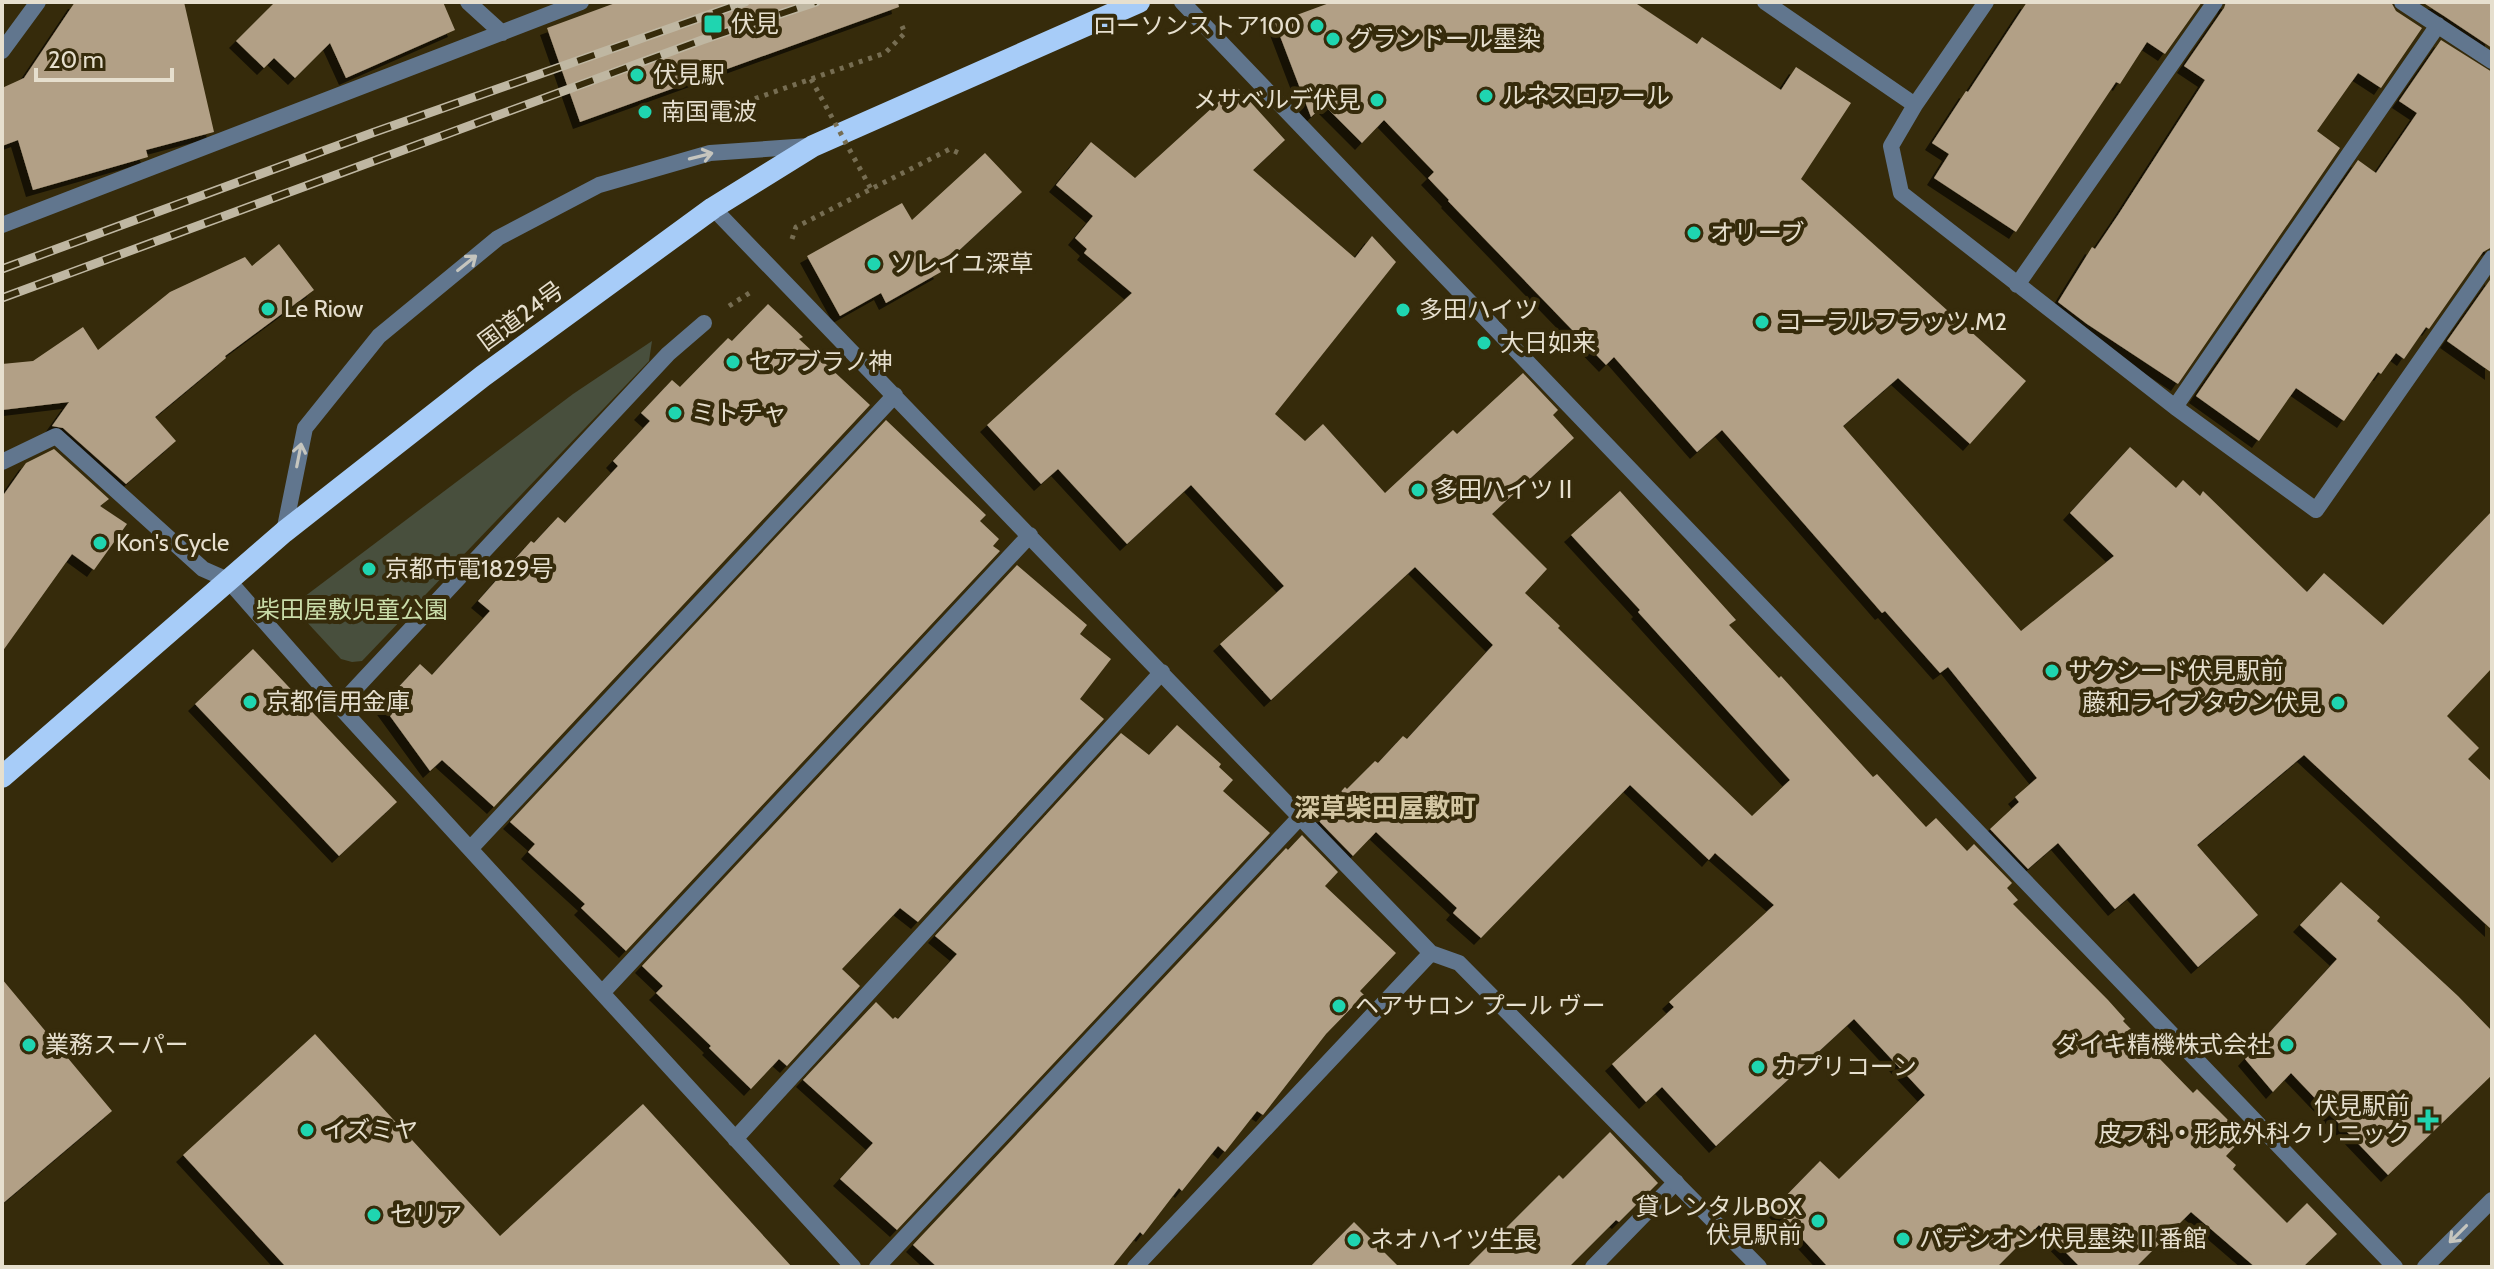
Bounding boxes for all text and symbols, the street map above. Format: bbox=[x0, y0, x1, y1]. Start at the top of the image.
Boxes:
place label: 伏見 bbox=[731, 9, 779, 38]
place label: ローソンストア100 bbox=[1092, 11, 1301, 40]
marker: 伏見 bbox=[702, 13, 724, 35]
marker: ローソンストア100 bbox=[1308, 17, 1326, 35]
place label: グランドール墨染 bbox=[1349, 24, 1541, 53]
marker: グランドール墨染 bbox=[1324, 30, 1342, 48]
scale bar bbox=[36, 32, 172, 82]
text: 20 m bbox=[48, 45, 104, 74]
place label: 伏見駅 bbox=[653, 60, 725, 89]
marker: 伏見駅 bbox=[628, 66, 646, 84]
place label: ルネスロワール bbox=[1502, 81, 1670, 110]
place label: メサベルデ伏見 bbox=[1193, 85, 1361, 114]
marker: ルネスロワール bbox=[1477, 87, 1495, 105]
marker: メサベルデ伏見 bbox=[1368, 91, 1386, 109]
place label: 南国電波 bbox=[661, 97, 757, 126]
marker: 南国電波 bbox=[636, 103, 654, 121]
one-way arrow bbox=[687, 148, 713, 163]
place label: オリーブ bbox=[1710, 218, 1805, 247]
marker: オリーブ bbox=[1685, 224, 1703, 242]
place label: ソレイユ深草 bbox=[890, 249, 1034, 278]
one-way arrow bbox=[456, 255, 477, 272]
marker: ソレイユ深草 bbox=[865, 255, 883, 273]
street label: 国道24号 bbox=[472, 275, 569, 356]
place label: Le Riow bbox=[284, 294, 364, 323]
place label: 多田ハイツ bbox=[1419, 295, 1539, 324]
marker: Le Riow bbox=[259, 300, 277, 318]
marker: 多田ハイツ bbox=[1394, 301, 1412, 319]
place label: コーラルフラッツ.M2 bbox=[1778, 307, 2007, 336]
marker: コーラルフラッツ.M2 bbox=[1753, 313, 1771, 331]
place label: 大日如来 bbox=[1500, 328, 1596, 357]
marker: 大日如来 bbox=[1475, 334, 1493, 352]
place label: セアブラノ神 bbox=[749, 347, 893, 376]
marker: セアブラノ神 bbox=[724, 353, 742, 371]
place label: ミトチャ bbox=[691, 398, 787, 427]
marker: ミトチャ bbox=[666, 404, 684, 422]
one-way arrow bbox=[293, 443, 308, 468]
place label: 多田ハイツⅡ bbox=[1434, 475, 1578, 504]
marker: 多田ハイツⅡ bbox=[1409, 481, 1427, 499]
place label: Kon's Cycle bbox=[116, 528, 229, 557]
marker: Kon's Cycle bbox=[91, 534, 109, 552]
place label: 京都市電1829号 bbox=[385, 554, 554, 583]
marker: 京都市電1829号 bbox=[360, 560, 378, 578]
park label: 柴田屋敷児童公園 bbox=[256, 595, 448, 624]
place label: サクシード伏見駅前 bbox=[2068, 656, 2284, 685]
marker: サクシード伏見駅前 bbox=[2043, 662, 2061, 680]
place label: 京都信用金庫 bbox=[266, 687, 410, 716]
place label: 藤和ライブタウン伏見 bbox=[2082, 688, 2322, 717]
marker: 京都信用金庫 bbox=[241, 693, 259, 711]
marker: 藤和ライブタウン伏見 bbox=[2329, 694, 2347, 712]
district label: 深草柴田屋敷町 bbox=[1294, 792, 1476, 824]
place label: ヘアサロン プール ヴー bbox=[1355, 991, 1606, 1020]
marker: ヘアサロン プール ヴー bbox=[1330, 997, 1348, 1015]
place label: 業務スーパー bbox=[45, 1030, 189, 1059]
place label: ダイキ精機株式会社 bbox=[2055, 1030, 2271, 1059]
marker: 業務スーパー bbox=[20, 1036, 38, 1054]
marker: ダイキ精機株式会社 bbox=[2278, 1036, 2296, 1054]
place label: カプリコーン bbox=[1774, 1052, 1917, 1081]
marker: カプリコーン bbox=[1749, 1058, 1767, 1076]
place label: 伏見駅前 皮フ科・形成外科クリニック bbox=[2098, 1091, 2410, 1148]
marker: 伏見駅前 皮フ科・形成外科クリニック bbox=[2417, 1109, 2439, 1131]
place label: イズミヤ bbox=[323, 1115, 418, 1144]
marker: イズミヤ bbox=[298, 1121, 316, 1139]
place label: 貸レンタルBOX 伏見駅前 bbox=[1636, 1192, 1803, 1249]
place label: セリア bbox=[390, 1200, 462, 1229]
marker: セリア bbox=[365, 1206, 383, 1224]
marker: 貸レンタルBOX 伏見駅前 bbox=[1809, 1212, 1827, 1230]
place label: パデシオン伏見墨染Ⅱ番館 bbox=[1919, 1224, 2207, 1253]
one-way arrow bbox=[2448, 1224, 2468, 1243]
place label: ネオハイツ生長 bbox=[1370, 1225, 1538, 1254]
marker: パデシオン伏見墨染Ⅱ番館 bbox=[1894, 1230, 1912, 1248]
marker: ネオハイツ生長 bbox=[1345, 1231, 1363, 1249]

